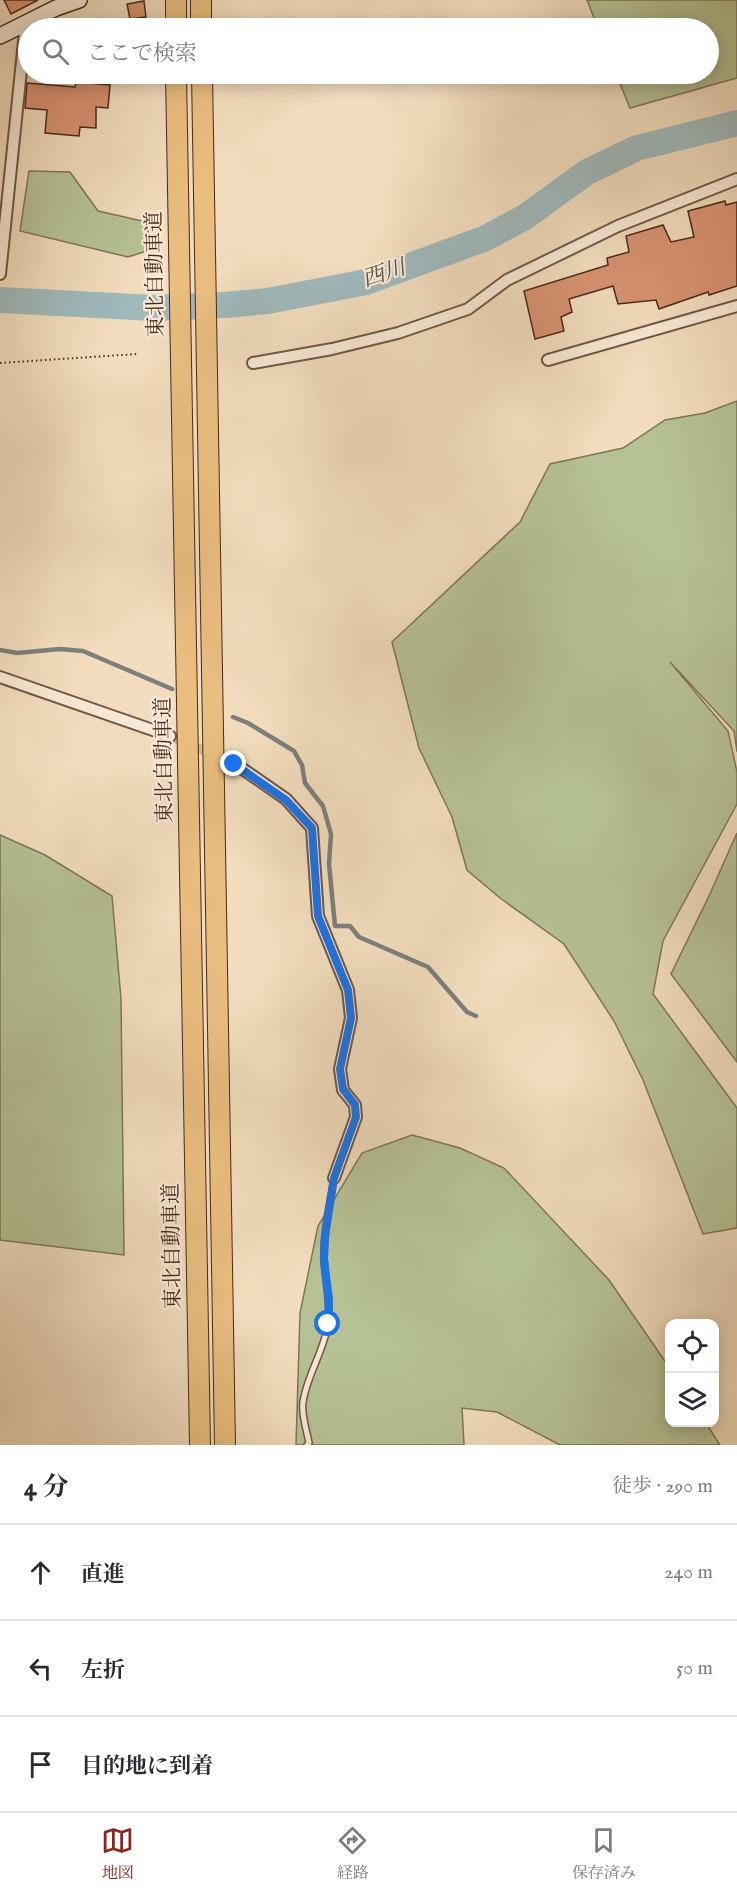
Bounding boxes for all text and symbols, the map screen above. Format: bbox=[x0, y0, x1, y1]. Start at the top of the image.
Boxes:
search box bbox=[18, 18, 719, 84]
icon: search bbox=[39, 35, 72, 68]
text: ここで検索 bbox=[87, 40, 197, 68]
street label: 東北自動車道 bbox=[141, 211, 171, 337]
water label: 西川 bbox=[359, 253, 411, 294]
street label: 東北自動車道 bbox=[150, 697, 180, 823]
route end bbox=[220, 750, 246, 776]
street label: 東北自動車道 bbox=[158, 1183, 188, 1309]
route start bbox=[314, 1310, 340, 1336]
map controls bbox=[665, 1319, 719, 1427]
button: locate bbox=[665, 1319, 719, 1373]
button: layers bbox=[665, 1373, 719, 1427]
text: 4 分 bbox=[24, 1471, 68, 1504]
text: 徒歩 · 290 m bbox=[612, 1474, 713, 1499]
icon: ahead bbox=[24, 1556, 57, 1589]
text: 240 m bbox=[664, 1560, 713, 1585]
text: 直進 bbox=[81, 1561, 125, 1589]
icon: left bbox=[24, 1652, 57, 1685]
text: 50 m bbox=[676, 1656, 713, 1681]
text: 左折 bbox=[81, 1657, 125, 1685]
icon: arrive bbox=[24, 1748, 57, 1781]
text: 目的地に到着 bbox=[81, 1753, 213, 1781]
tab: 地図 bbox=[101, 1824, 134, 1884]
tab: 経路 bbox=[336, 1824, 369, 1884]
tab: 保存済み bbox=[572, 1824, 636, 1884]

